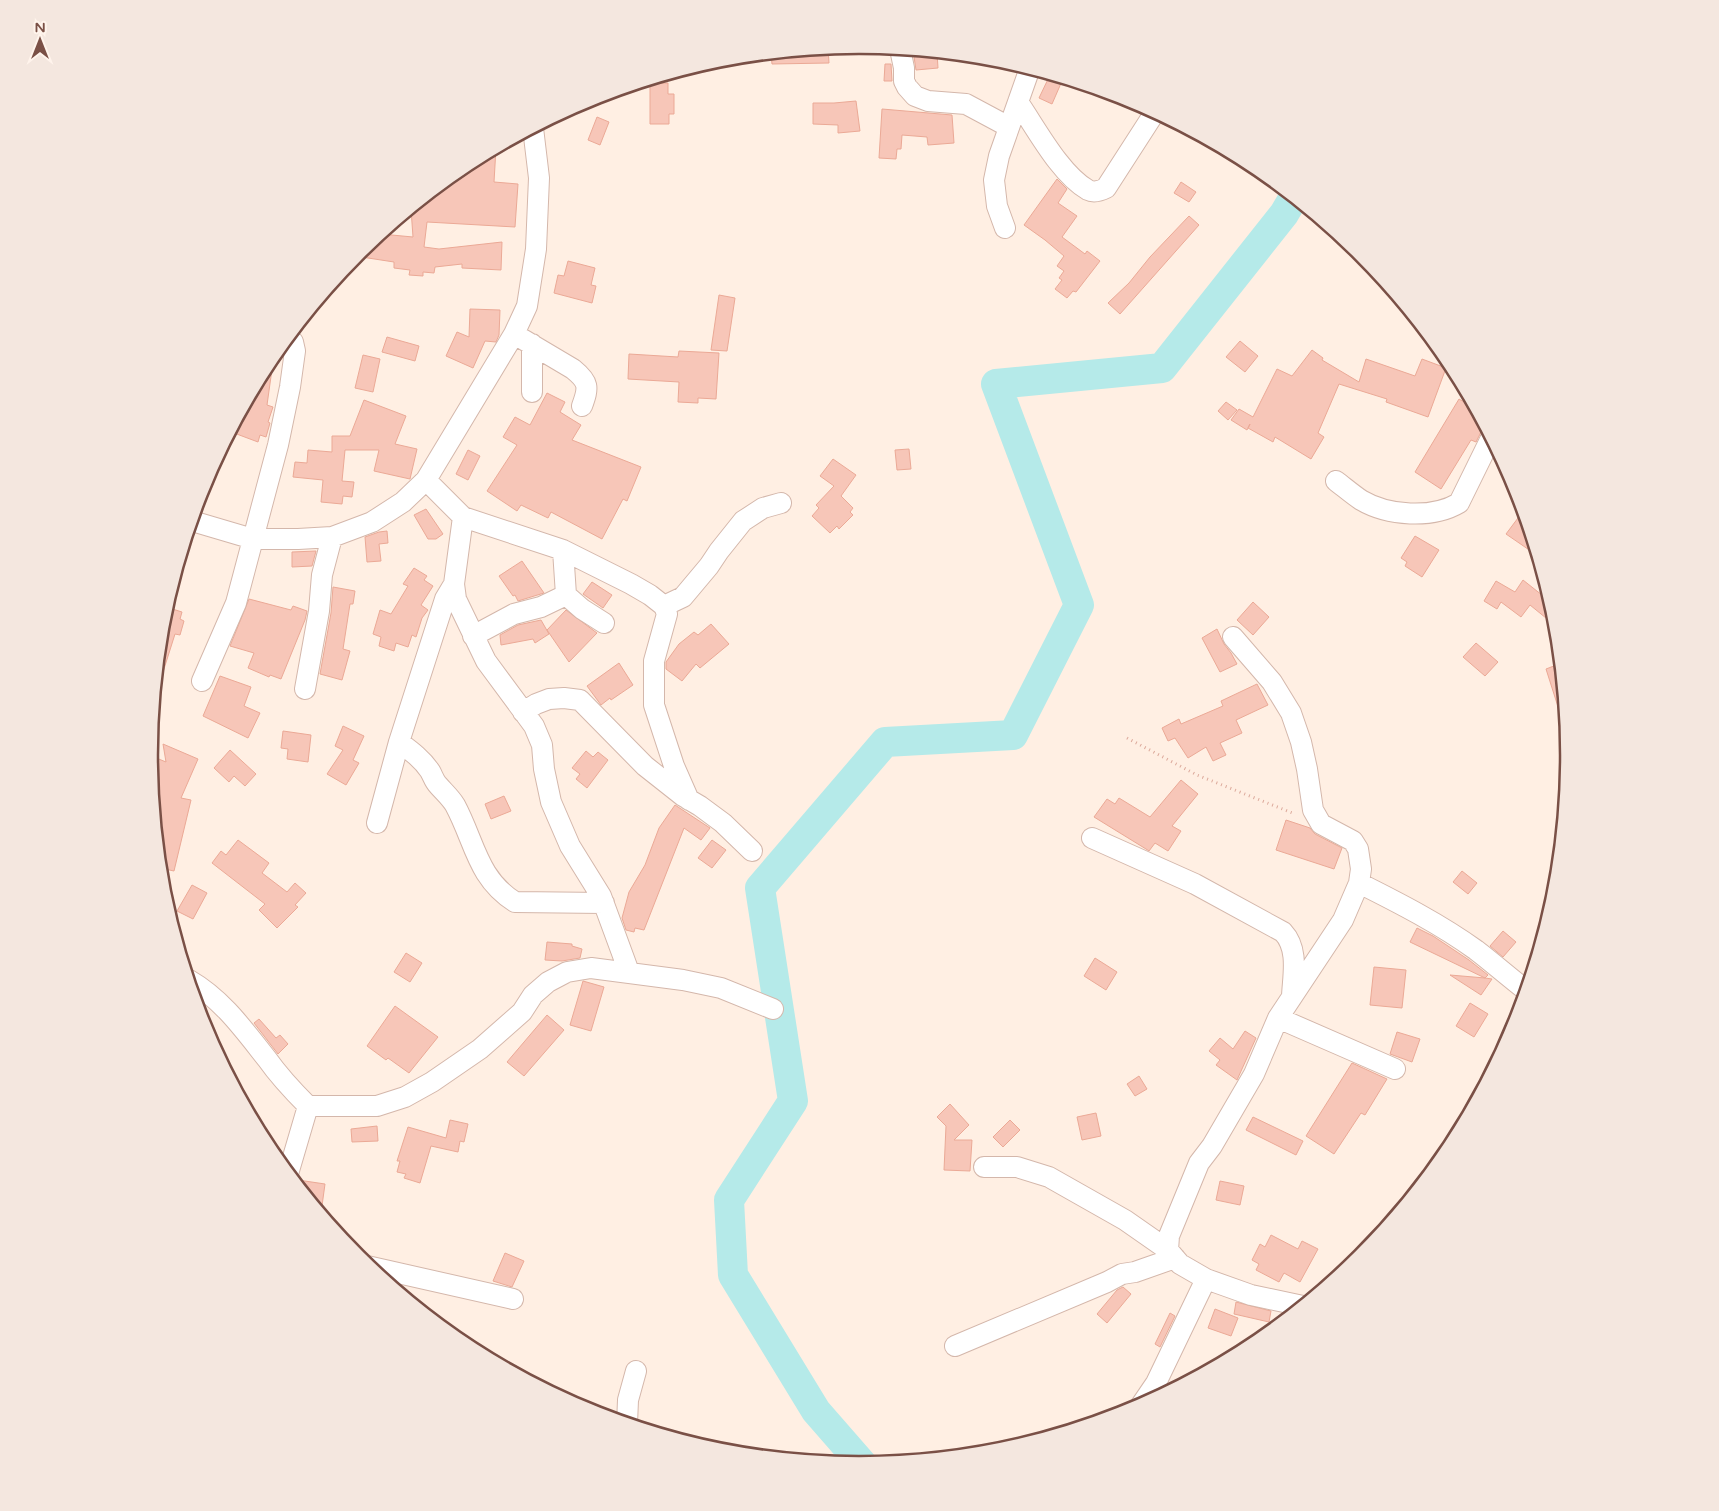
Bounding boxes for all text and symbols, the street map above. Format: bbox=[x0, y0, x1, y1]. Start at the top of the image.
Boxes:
north arrow bbox=[15, 15, 65, 65]
text: N bbox=[34, 19, 46, 36]

